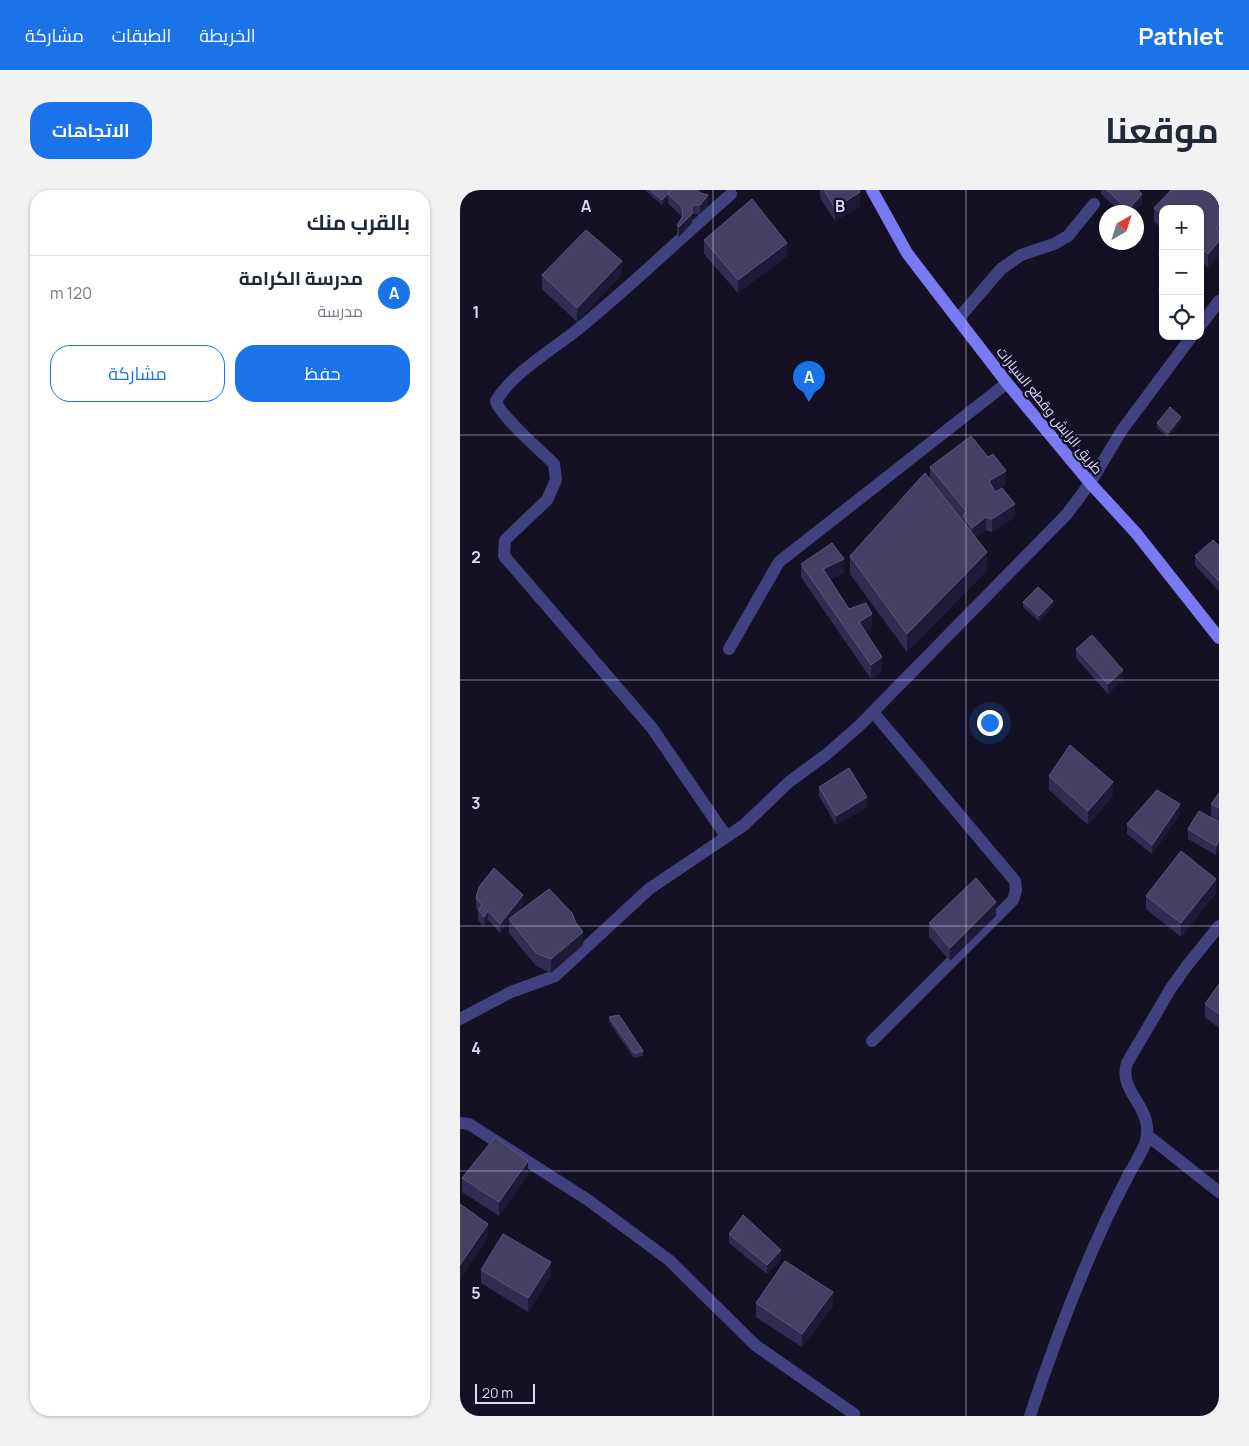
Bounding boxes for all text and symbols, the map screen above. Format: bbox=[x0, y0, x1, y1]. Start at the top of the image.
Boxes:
text: Pathlet bbox=[1138, 19, 1224, 52]
text: مشاركة bbox=[25, 23, 84, 47]
text: الطبقات bbox=[112, 23, 171, 47]
text: الخريطة bbox=[199, 23, 256, 47]
button: الاتجاهات bbox=[30, 102, 152, 159]
text: موقعنا bbox=[1105, 106, 1219, 154]
text: A bbox=[581, 195, 592, 217]
text: B bbox=[835, 195, 845, 217]
north arrow bbox=[1099, 205, 1144, 250]
map controls bbox=[1159, 205, 1204, 340]
button: + bbox=[1159, 205, 1204, 250]
text: بالقرب منك bbox=[307, 208, 410, 236]
button: − bbox=[1159, 250, 1204, 295]
text: مدرسة الكرامة bbox=[239, 265, 363, 291]
text: 120 m bbox=[50, 282, 92, 304]
text: A bbox=[389, 282, 399, 304]
button: locate bbox=[1159, 295, 1204, 340]
text: مدرسة bbox=[317, 300, 363, 322]
text: 1 bbox=[472, 301, 480, 323]
street label: طريق الرابش وقطع السيارات bbox=[993, 342, 1107, 478]
button: مشاركة bbox=[50, 345, 225, 402]
button: حفظ bbox=[235, 345, 410, 402]
pin: A bbox=[793, 361, 825, 402]
text: 2 bbox=[471, 546, 481, 568]
your location bbox=[977, 710, 1003, 736]
text: 3 bbox=[471, 792, 481, 814]
text: 4 bbox=[471, 1037, 481, 1059]
text: 5 bbox=[471, 1282, 481, 1304]
scale bar bbox=[475, 1381, 535, 1404]
text: 20 m bbox=[482, 1383, 513, 1402]

